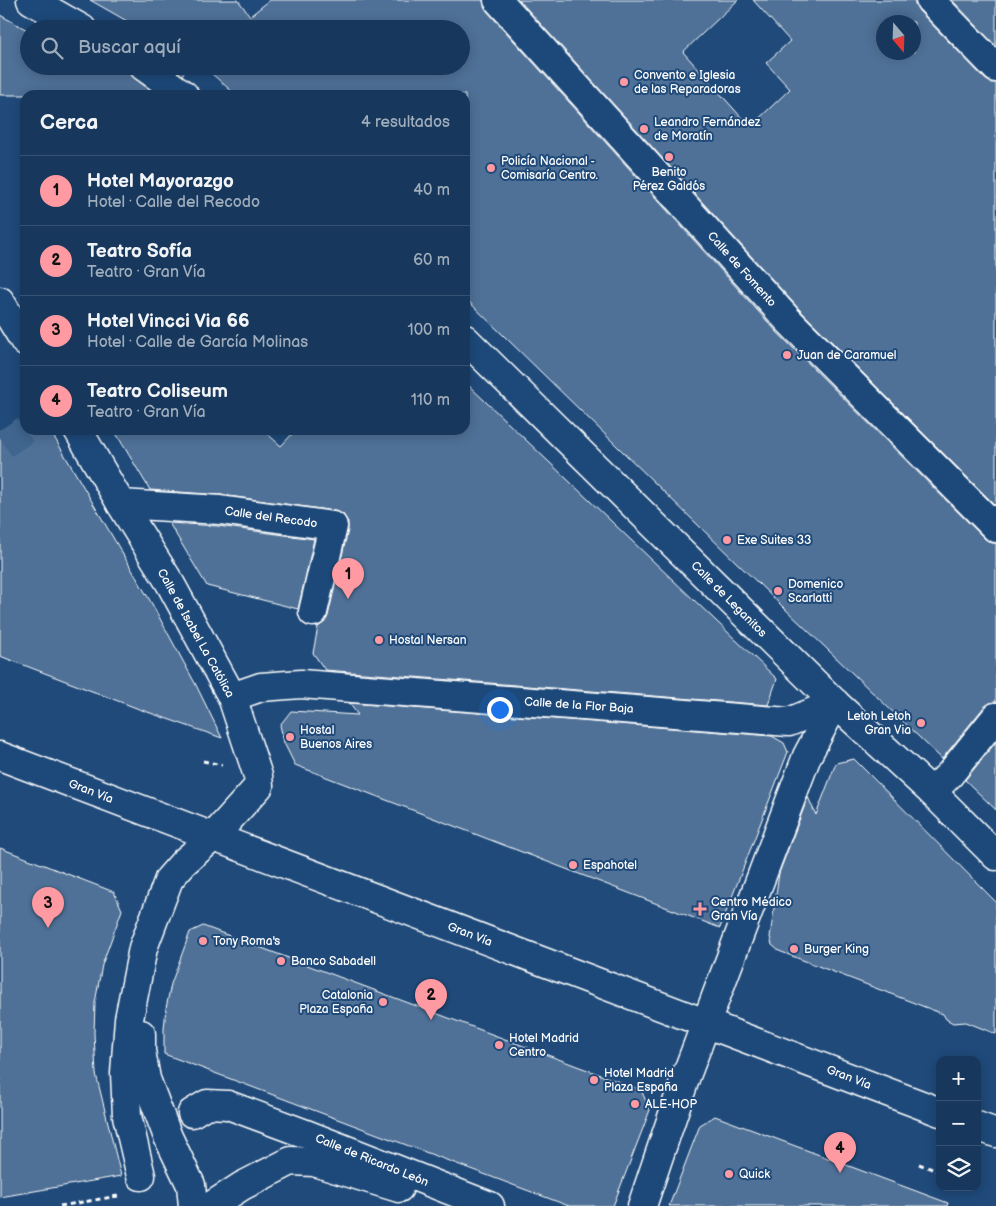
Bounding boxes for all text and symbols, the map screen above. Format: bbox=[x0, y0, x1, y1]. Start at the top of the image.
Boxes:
north arrow bbox=[876, 15, 921, 60]
search box bbox=[20, 20, 470, 75]
icon: search bbox=[38, 34, 66, 62]
text: Buscar aquí bbox=[78, 36, 181, 59]
place label: Convento e Iglesia de las Reparadoras bbox=[634, 68, 741, 97]
marker: Convento e Iglesia de las Reparadoras bbox=[618, 76, 630, 88]
text: Cerca bbox=[40, 110, 98, 135]
text: 4 resultados bbox=[361, 113, 450, 132]
place label: Leandro Fernández de Moratín bbox=[654, 115, 761, 144]
marker: Leandro Fernández de Moratín bbox=[638, 123, 650, 135]
marker: Benito Pérez Galdós bbox=[663, 151, 675, 163]
place label: Policía Nacional - Comisaría Centro. bbox=[501, 154, 598, 183]
marker: Policía Nacional - Comisaría Centro. bbox=[485, 162, 497, 174]
place label: Benito Pérez Galdós bbox=[633, 165, 705, 194]
text: Hotel Mayorazgo bbox=[87, 170, 234, 193]
text: 1 bbox=[53, 181, 59, 200]
text: 40 m bbox=[413, 181, 450, 200]
text: Hotel · Calle del Recodo bbox=[87, 193, 260, 212]
street label: Calle de Fomento bbox=[704, 229, 779, 310]
text: Teatro Sofía bbox=[87, 240, 192, 263]
text: 2 bbox=[51, 251, 61, 270]
text: 60 m bbox=[413, 251, 450, 270]
text: Teatro · Gran Vía bbox=[87, 263, 205, 282]
text: Hotel Vincci Via 66 bbox=[87, 310, 249, 333]
text: 3 bbox=[51, 321, 61, 340]
text: 100 m bbox=[407, 321, 450, 340]
text: Hotel · Calle de García Molinas bbox=[87, 333, 308, 352]
place label: Juan de Caramuel bbox=[797, 348, 897, 363]
marker: Juan de Caramuel bbox=[781, 349, 793, 361]
text: Teatro Coliseum bbox=[87, 380, 228, 403]
text: 4 bbox=[51, 391, 61, 410]
text: 110 m bbox=[411, 391, 450, 410]
text: Teatro · Gran Vía bbox=[87, 403, 205, 422]
street label: Calle del Recodo bbox=[224, 504, 318, 531]
place label: Exe Suites 33 bbox=[737, 533, 811, 548]
marker: Exe Suites 33 bbox=[721, 534, 733, 546]
pin: 1 bbox=[332, 558, 364, 599]
street label: Calle de Leganitos bbox=[688, 558, 770, 640]
street label: Calle de Isabel La Católica bbox=[154, 566, 237, 701]
place label: Domenico Scarlatti bbox=[788, 577, 843, 606]
marker: Domenico Scarlatti bbox=[772, 585, 784, 597]
place label: Hostal Nersan bbox=[389, 633, 467, 648]
marker: Hostal Nersan bbox=[373, 634, 385, 646]
street label: Calle de la Flor Baja bbox=[524, 694, 634, 717]
your location bbox=[487, 697, 513, 723]
place label: Letoh Letoh Gran Via bbox=[847, 709, 911, 738]
marker: Letoh Letoh Gran Via bbox=[915, 717, 927, 729]
place label: Hostal Buenos Aires bbox=[300, 723, 372, 752]
marker: Hostal Buenos Aires bbox=[284, 731, 296, 743]
street label: Gran Vía bbox=[66, 776, 115, 807]
place label: Espahotel bbox=[583, 858, 637, 873]
marker: Espahotel bbox=[567, 859, 579, 871]
pin: 3 bbox=[32, 887, 64, 928]
place label: Centro Médico Gran Vía bbox=[711, 895, 792, 924]
marker: Centro Médico Gran Vía bbox=[693, 902, 707, 916]
street label: Gran Vía bbox=[445, 919, 494, 950]
place label: Tony Roma's bbox=[213, 934, 280, 949]
marker: Tony Roma's bbox=[197, 935, 209, 947]
place label: Burger King bbox=[804, 942, 869, 957]
marker: Burger King bbox=[788, 943, 800, 955]
place label: Banco Sabadell bbox=[291, 954, 376, 969]
marker: Banco Sabadell bbox=[275, 955, 287, 967]
pin: 2 bbox=[415, 979, 447, 1020]
place label: Catalonia Plaza España bbox=[299, 988, 373, 1017]
marker: Catalonia Plaza España bbox=[377, 996, 389, 1008]
place label: Hotel Madrid Centro bbox=[509, 1031, 579, 1060]
marker: Hotel Madrid Centro bbox=[493, 1039, 505, 1051]
map controls bbox=[936, 1056, 981, 1191]
button: + bbox=[936, 1056, 981, 1101]
street label: Gran Vía bbox=[824, 1062, 873, 1093]
place label: Hotel Madrid Plaza España bbox=[604, 1066, 678, 1095]
marker: Hotel Madrid Plaza España bbox=[588, 1074, 600, 1086]
place label: ALE-HOP bbox=[645, 1097, 697, 1112]
marker: ALE-HOP bbox=[629, 1098, 641, 1110]
button: − bbox=[936, 1101, 981, 1146]
street label: Calle de Ricardo León bbox=[313, 1131, 431, 1190]
pin: 4 bbox=[824, 1132, 856, 1173]
button: layers bbox=[936, 1146, 981, 1191]
place label: Quick bbox=[739, 1167, 770, 1182]
marker: Quick bbox=[723, 1168, 735, 1180]

